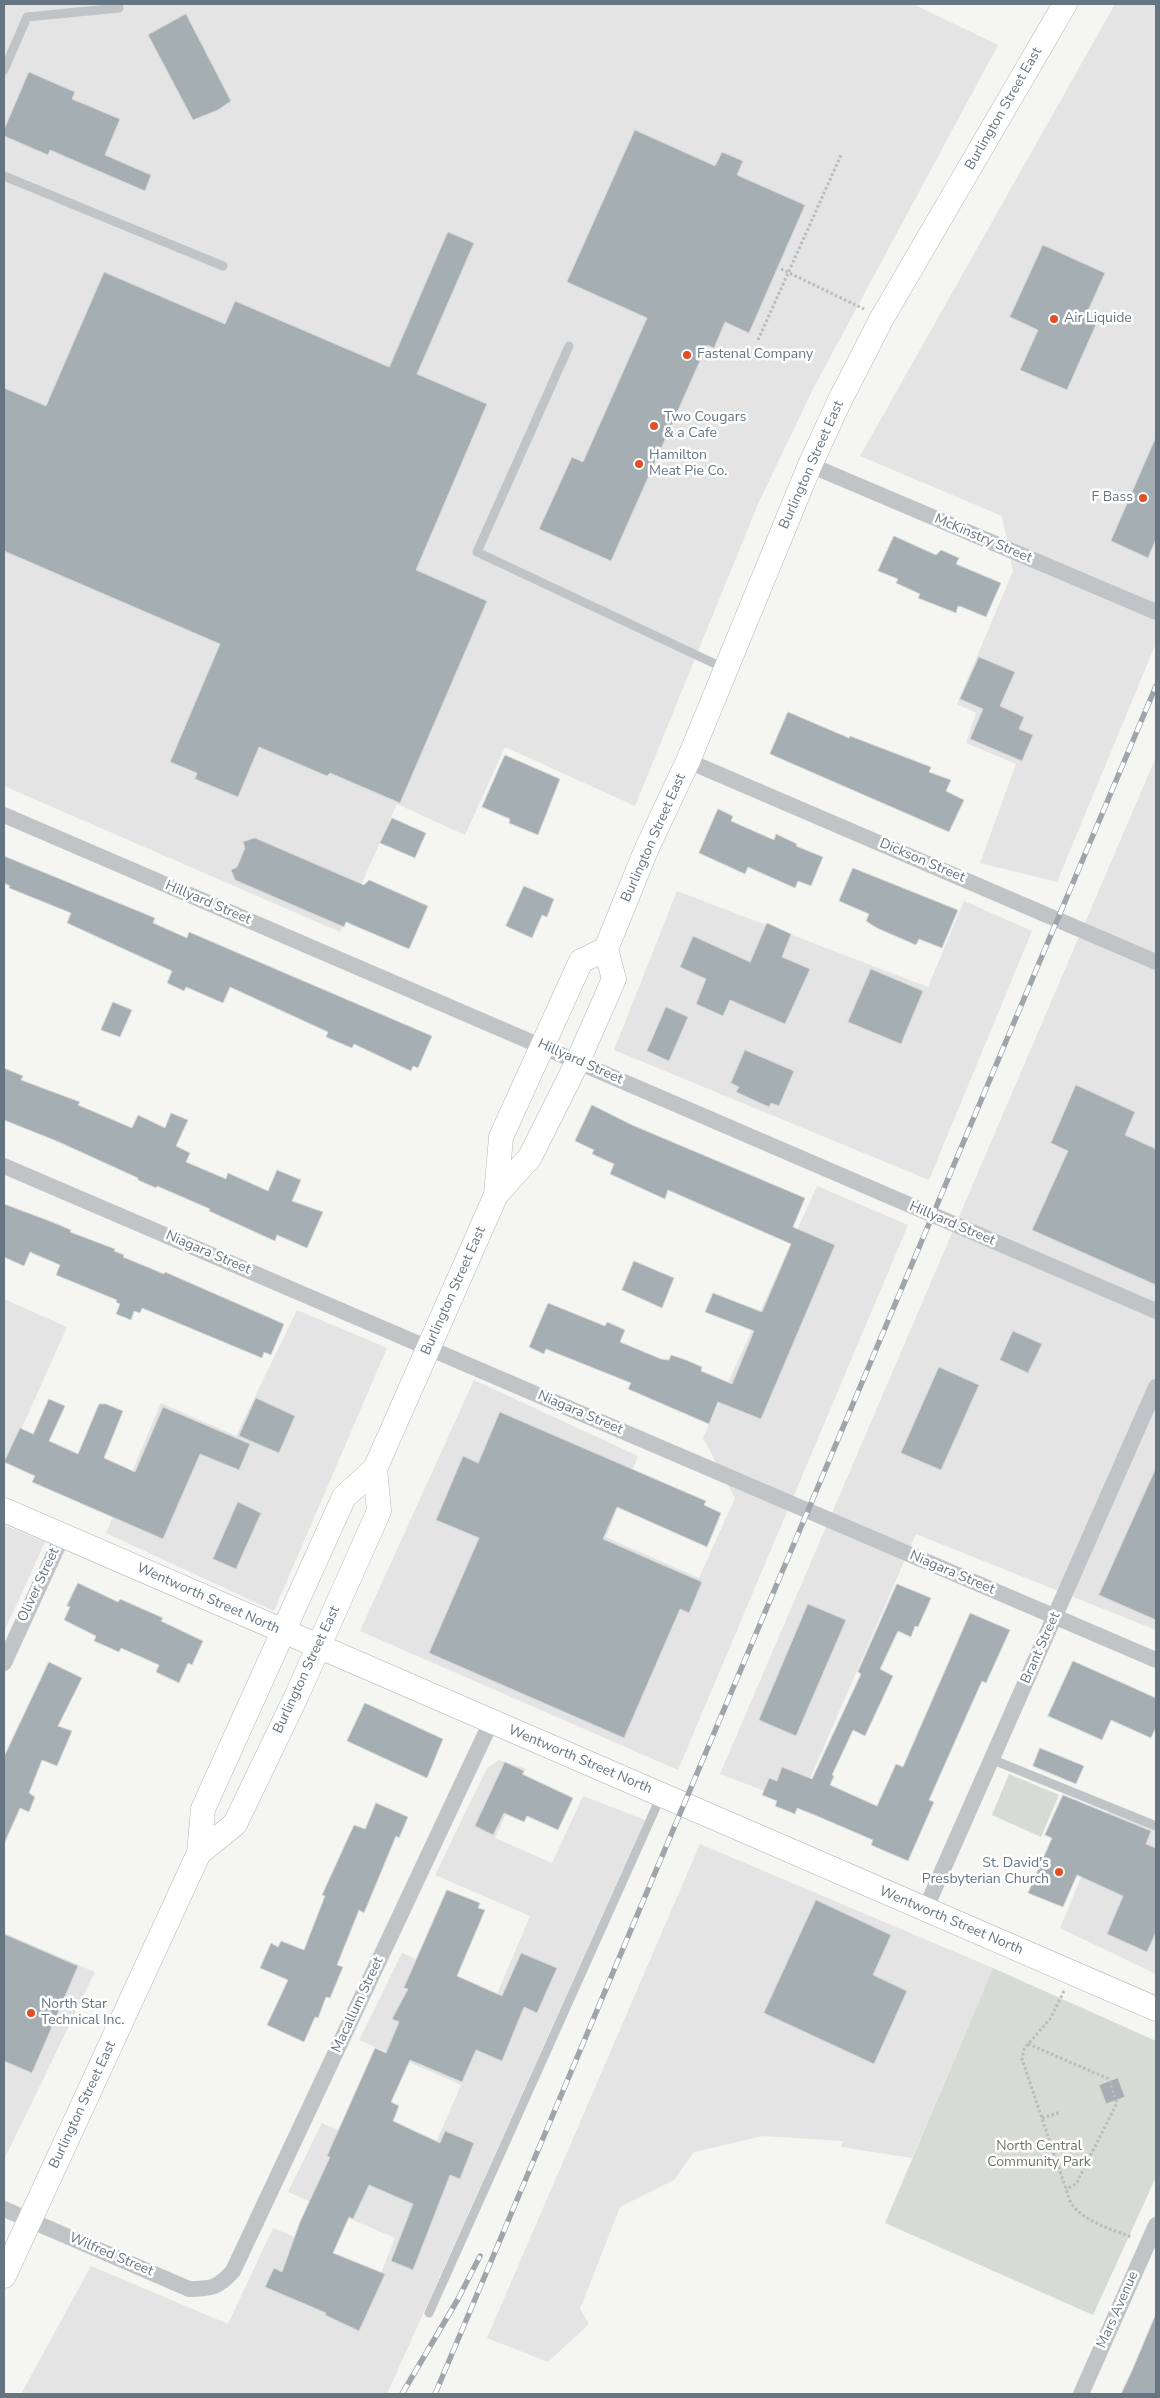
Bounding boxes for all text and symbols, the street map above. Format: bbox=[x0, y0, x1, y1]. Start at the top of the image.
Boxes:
street label: Burlington Street East bbox=[962, 45, 1046, 173]
place label: Air Liquide bbox=[1064, 311, 1132, 327]
marker: Air Liquide bbox=[1048, 313, 1060, 325]
place label: Fastenal Company bbox=[697, 347, 813, 363]
marker: Fastenal Company bbox=[681, 349, 693, 361]
street label: Burlington Street East bbox=[776, 398, 848, 532]
place label: Two Cougars & a Cafe bbox=[664, 410, 746, 442]
marker: Two Cougars & a Cafe bbox=[648, 420, 660, 432]
place label: Hamilton Meat Pie Co. bbox=[649, 448, 727, 481]
marker: Hamilton Meat Pie Co. bbox=[633, 458, 645, 470]
place label: F Bass bbox=[1091, 490, 1133, 506]
marker: F Bass bbox=[1137, 492, 1149, 504]
street label: McKinstry Street bbox=[932, 511, 1034, 567]
street label: Burlington Street East bbox=[618, 771, 690, 905]
street label: Dickson Street bbox=[877, 835, 967, 887]
street label: Hillyard Street bbox=[163, 877, 253, 929]
street label: Hillyard Street bbox=[535, 1036, 625, 1088]
street label: Hillyard Street bbox=[907, 1198, 997, 1250]
street label: Burlington Street East bbox=[418, 1224, 490, 1358]
street label: Niagara Street bbox=[163, 1228, 253, 1278]
street label: Niagara Street bbox=[535, 1388, 625, 1438]
street label: Oliver Street bbox=[15, 1545, 63, 1625]
street label: Niagara Street bbox=[907, 1548, 997, 1598]
street label: Wentworth Street North bbox=[134, 1560, 282, 1638]
street label: Burlington Street East bbox=[270, 1604, 344, 1736]
street label: Brant Street bbox=[1018, 1610, 1064, 1686]
street label: Wentworth Street North bbox=[506, 1722, 654, 1798]
place label: St. David's Presbyterian Church bbox=[922, 1856, 1049, 1888]
marker: St. David's Presbyterian Church bbox=[1053, 1866, 1065, 1878]
street label: Wentworth Street North bbox=[877, 1883, 1025, 1959]
street label: Macallum Street bbox=[329, 1955, 387, 2055]
place label: North Star Technical Inc. bbox=[41, 1997, 124, 2030]
marker: North Star Technical Inc. bbox=[25, 2007, 37, 2019]
street label: Burlington Street East bbox=[46, 2039, 120, 2171]
park label: North Central Community Park bbox=[987, 2139, 1091, 2172]
street label: Wilfred Street bbox=[66, 2230, 156, 2280]
street label: Mars Avenue bbox=[1094, 2269, 1142, 2351]

